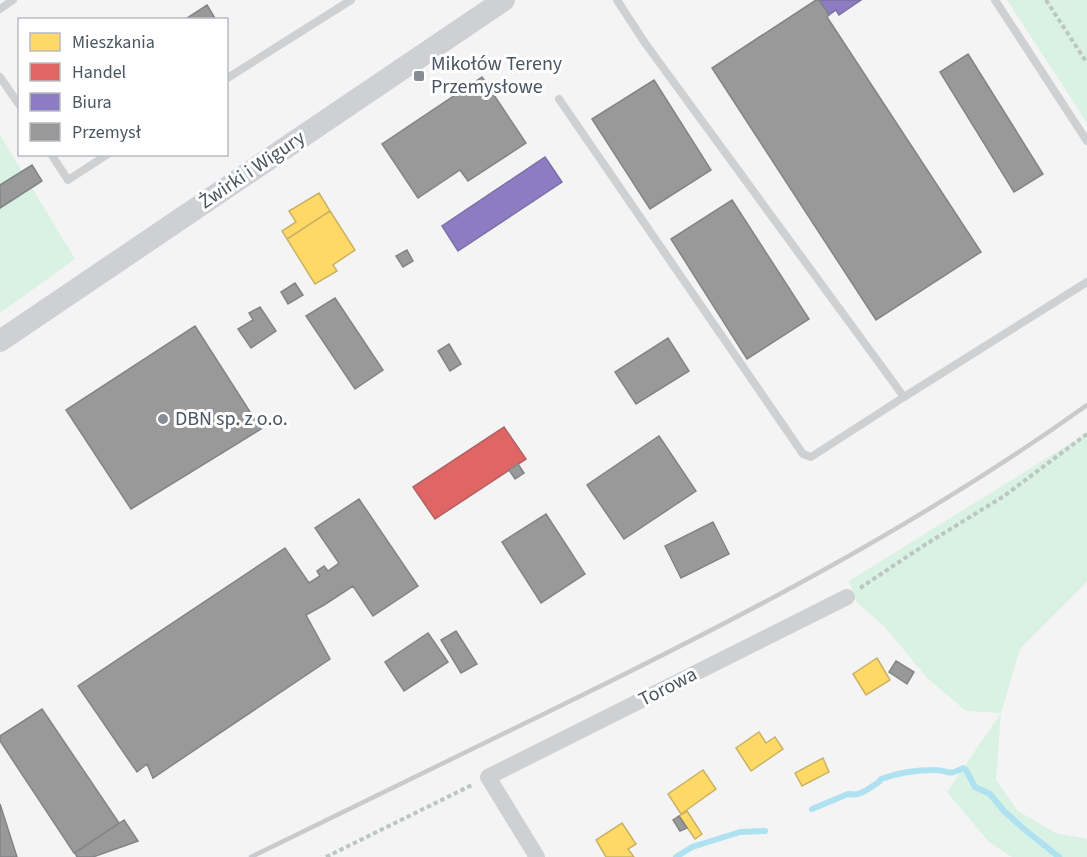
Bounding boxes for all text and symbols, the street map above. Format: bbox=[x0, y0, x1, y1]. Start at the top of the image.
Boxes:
legend bbox=[18, 18, 228, 156]
text: Mieszkania bbox=[72, 30, 155, 55]
place label: Mikołów Tereny Przemysłowe bbox=[431, 50, 563, 101]
text: Handel bbox=[72, 60, 126, 85]
marker: Mikołów Tereny Przemysłowe bbox=[412, 69, 426, 83]
text: Biura bbox=[72, 90, 112, 115]
text: Przemysł bbox=[72, 120, 142, 145]
street label: Żwirki i Wigury bbox=[193, 124, 311, 216]
place label: DBN sp. z o.o. bbox=[175, 405, 288, 433]
marker: DBN sp. z o.o. bbox=[156, 412, 170, 426]
street label: Torowa bbox=[634, 660, 702, 714]

